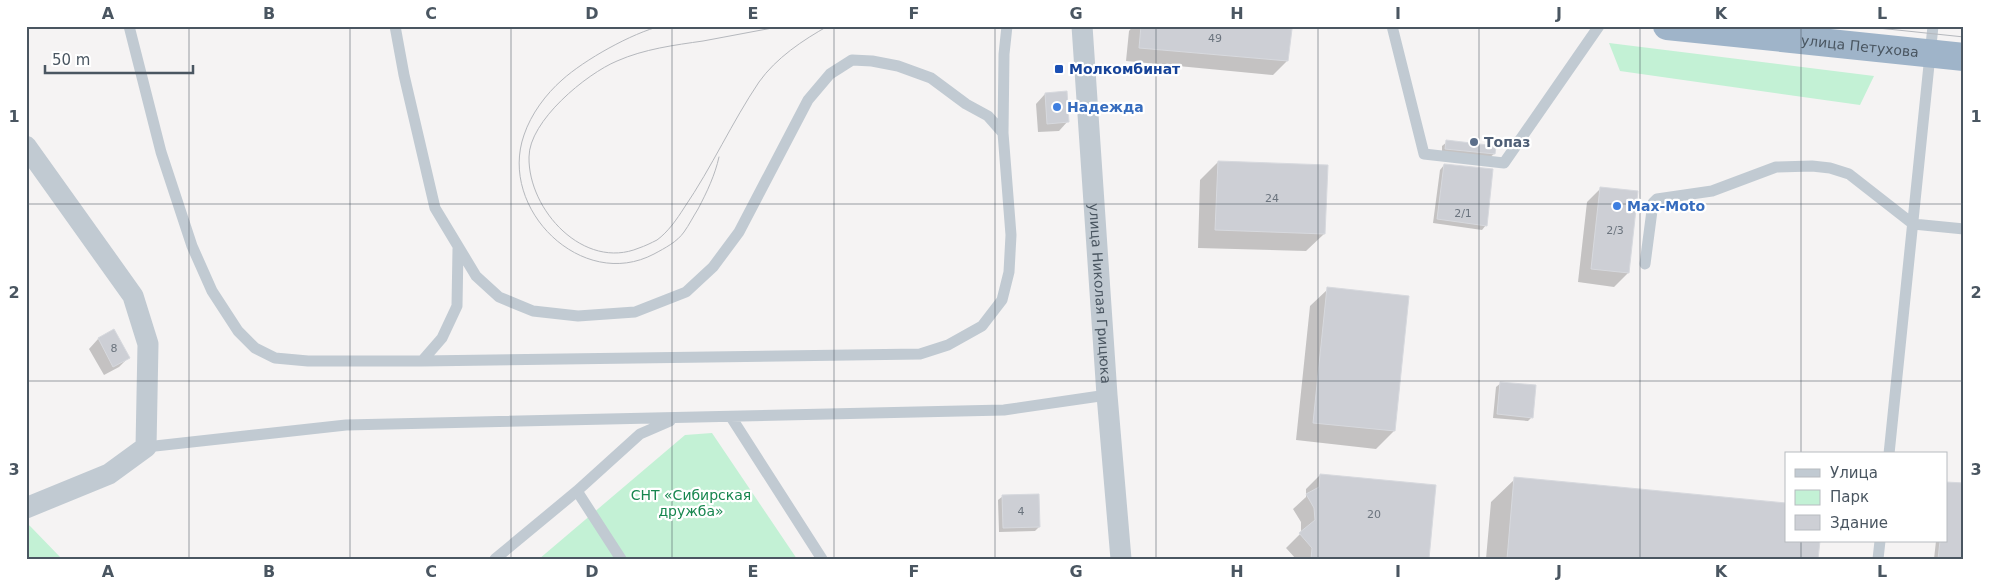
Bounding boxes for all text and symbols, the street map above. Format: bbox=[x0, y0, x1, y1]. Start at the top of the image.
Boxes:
text: A bbox=[102, 4, 115, 23]
text: B bbox=[263, 4, 275, 23]
text: C bbox=[425, 4, 437, 23]
text: D bbox=[585, 4, 599, 23]
text: E bbox=[748, 4, 758, 23]
text: F bbox=[909, 4, 919, 23]
text: G bbox=[1069, 4, 1083, 23]
text: H bbox=[1230, 4, 1244, 23]
text: I bbox=[1395, 4, 1401, 23]
text: J bbox=[1555, 4, 1562, 23]
text: K bbox=[1715, 4, 1728, 23]
text: L bbox=[1877, 4, 1887, 23]
house number: 49 bbox=[1208, 32, 1222, 45]
street label: улица Петухова bbox=[1800, 32, 1920, 60]
scale bar bbox=[45, 42, 192, 74]
text: 50 m bbox=[52, 51, 90, 69]
place label: Молкомбинат bbox=[1069, 61, 1181, 77]
marker: Молкомбинат bbox=[1053, 63, 1065, 75]
place label: Надежда bbox=[1067, 99, 1144, 115]
marker: Надежда bbox=[1051, 101, 1063, 113]
text: 1 bbox=[8, 107, 20, 126]
text: 1 bbox=[1970, 107, 1982, 126]
place label: Топаз bbox=[1484, 134, 1530, 150]
marker: Топаз bbox=[1468, 136, 1480, 148]
house number: 24 bbox=[1265, 192, 1279, 205]
place label: Max-Moto bbox=[1627, 198, 1705, 214]
marker: Max-Moto bbox=[1611, 200, 1623, 212]
street label: улица Николая Грицюка bbox=[1086, 203, 1114, 384]
house number: 2/1 bbox=[1454, 207, 1472, 220]
house number: 2/3 bbox=[1606, 224, 1624, 237]
text: 2 bbox=[8, 283, 20, 302]
text: 2 bbox=[1970, 283, 1982, 302]
house number: 8 bbox=[111, 342, 118, 355]
legend bbox=[1785, 452, 1948, 542]
text: 3 bbox=[8, 460, 20, 479]
text: 3 bbox=[1970, 460, 1982, 479]
text: Улица bbox=[1830, 464, 1878, 482]
park label: СНТ «Сибирская дружба» bbox=[631, 487, 751, 519]
text: Парк bbox=[1830, 488, 1869, 506]
house number: 4 bbox=[1018, 505, 1025, 518]
house number: 20 bbox=[1367, 508, 1381, 521]
text: Здание bbox=[1830, 514, 1888, 532]
text: A bbox=[102, 562, 115, 581]
text: B bbox=[263, 562, 275, 581]
text: C bbox=[425, 562, 437, 581]
text: D bbox=[585, 562, 599, 581]
text: E bbox=[748, 562, 758, 581]
text: F bbox=[909, 562, 919, 581]
text: G bbox=[1069, 562, 1083, 581]
text: H bbox=[1230, 562, 1244, 581]
text: I bbox=[1395, 562, 1401, 581]
text: J bbox=[1555, 562, 1562, 581]
text: K bbox=[1715, 562, 1728, 581]
text: L bbox=[1877, 562, 1887, 581]

